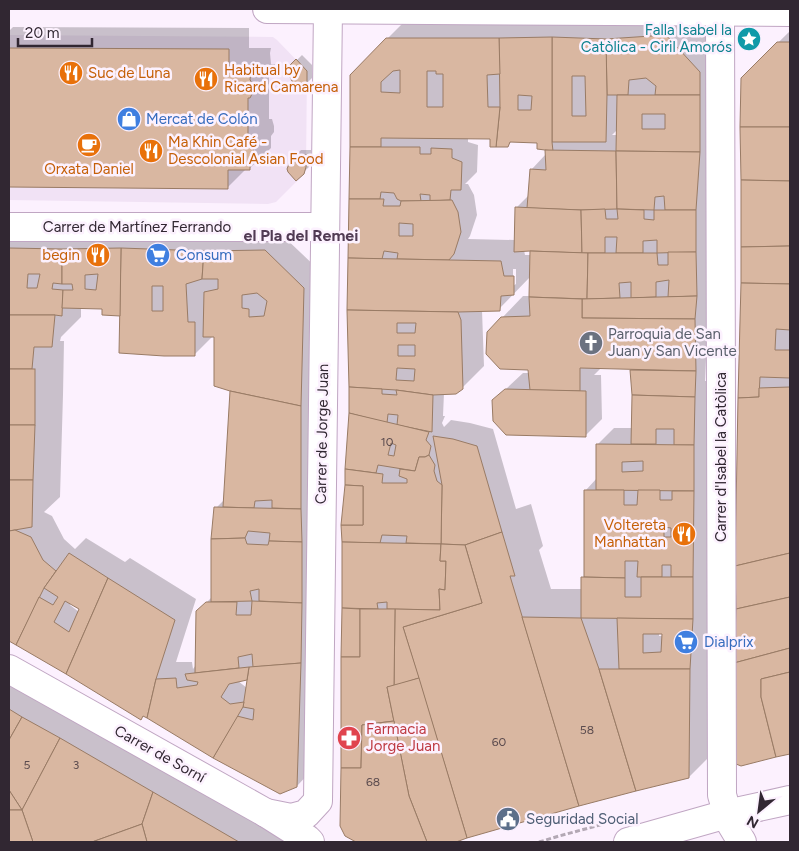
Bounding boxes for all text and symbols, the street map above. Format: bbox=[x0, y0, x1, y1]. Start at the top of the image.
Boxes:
scale bar bbox=[18, 15, 91, 47]
place label: Falla Isabel la Catòlica - Ciril Amorós bbox=[581, 21, 732, 56]
text: 20 m bbox=[25, 24, 59, 42]
place icon: Falla Isabel la Catòlica - Ciril Amorós bbox=[736, 26, 762, 52]
restaurant icon: Suc de Luna bbox=[58, 60, 84, 86]
place label: Habitual by Ricard Camarena bbox=[224, 61, 338, 96]
place label: Suc de Luna bbox=[88, 64, 170, 82]
restaurant icon: Habitual by Ricard Camarena bbox=[193, 66, 219, 92]
shop icon: Mercat de Colón bbox=[116, 106, 142, 132]
place label: Mercat de Colón bbox=[146, 110, 258, 128]
cafe icon: Orxata Daniel bbox=[76, 132, 102, 158]
place label: Ma Khin Café - Descolonial Asian Food bbox=[168, 133, 323, 168]
restaurant icon: Ma Khin Café - Descolonial Asian Food bbox=[138, 138, 164, 164]
place label: Orxata Daniel bbox=[44, 160, 134, 178]
street label: Carrer de Martínez Ferrando bbox=[43, 218, 231, 236]
district label: el Pla del Remei bbox=[244, 226, 358, 245]
restaurant icon: begin bbox=[85, 242, 111, 268]
supermarket icon: Consum bbox=[145, 242, 171, 268]
place label: begin bbox=[42, 246, 80, 264]
place label: Consum bbox=[176, 246, 232, 264]
place label: Parroquia de San Juan y San Vicente bbox=[608, 325, 737, 360]
church icon: Parroquia de San Juan y San Vicente bbox=[578, 330, 604, 356]
street label: Carrer de Jorge Juan bbox=[312, 364, 332, 504]
street label: Carrer d'Isabel la Catòlica bbox=[712, 372, 730, 542]
house number: 10 bbox=[381, 435, 394, 449]
place label: Voltereta Manhattan bbox=[594, 516, 666, 551]
restaurant icon: Voltereta Manhattan bbox=[671, 521, 697, 547]
supermarket icon: Dialprix bbox=[673, 629, 699, 655]
place label: Dialprix bbox=[704, 633, 753, 651]
place label: Farmacia Jorge Juan bbox=[366, 720, 440, 755]
street label: Carrer de Sorní bbox=[111, 722, 210, 787]
house number: 58 bbox=[580, 723, 594, 737]
pharmacy icon: Farmacia Jorge Juan bbox=[336, 725, 362, 751]
house number: 60 bbox=[492, 735, 507, 749]
house number: 5 bbox=[24, 758, 31, 772]
house number: 3 bbox=[73, 758, 79, 772]
house number: 68 bbox=[366, 775, 380, 789]
north arrow bbox=[734, 786, 784, 836]
public building icon: Seguridad Social bbox=[495, 806, 521, 832]
place label: Seguridad Social bbox=[526, 810, 639, 828]
text: N bbox=[744, 812, 762, 832]

